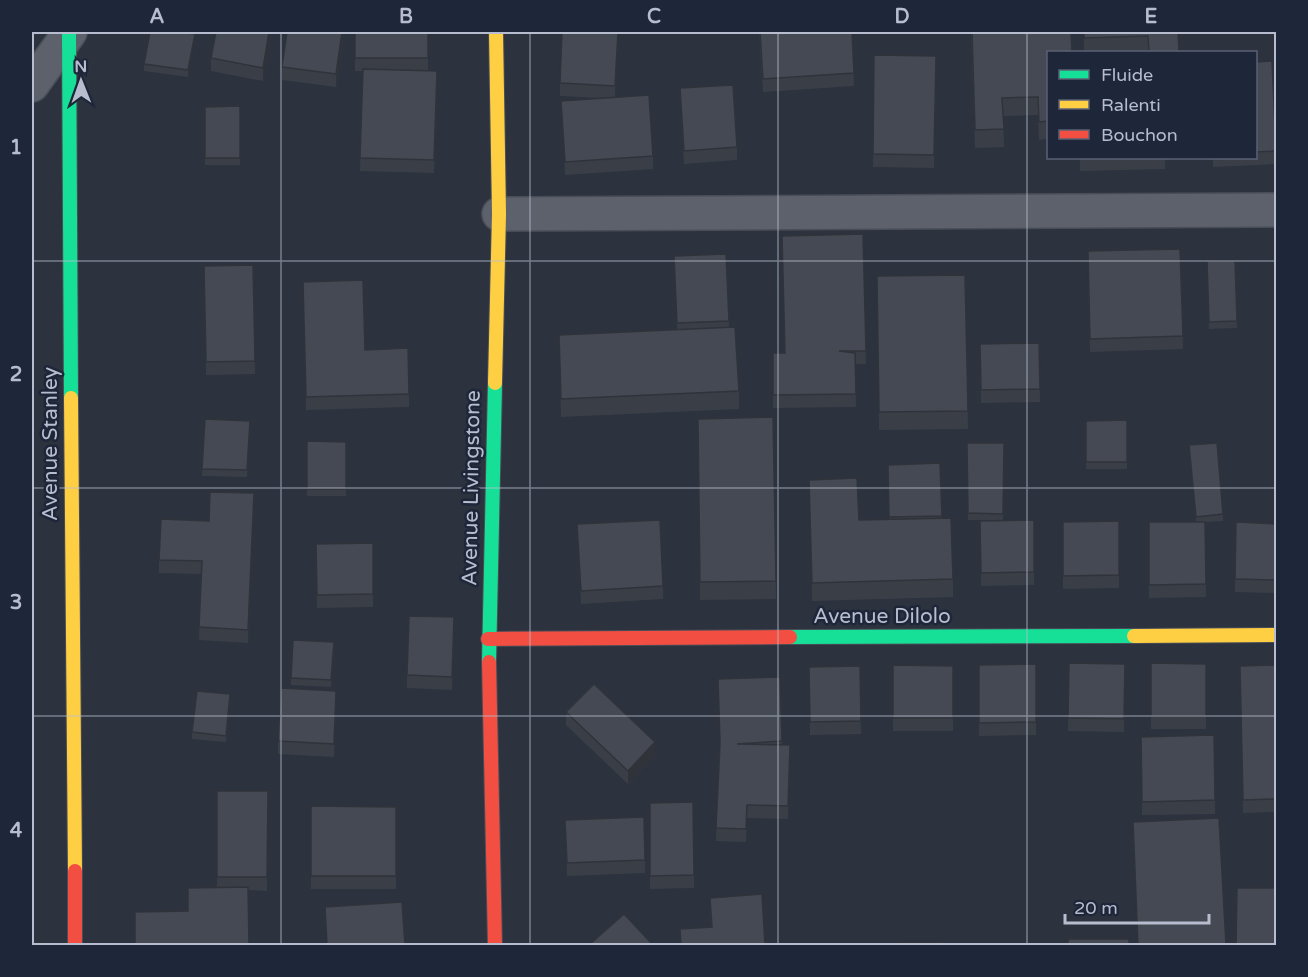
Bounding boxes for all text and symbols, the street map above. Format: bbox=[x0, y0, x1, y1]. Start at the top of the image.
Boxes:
text: A bbox=[150, 5, 165, 29]
text: B bbox=[399, 5, 413, 29]
text: C bbox=[647, 5, 661, 29]
text: D bbox=[894, 5, 910, 29]
text: E bbox=[1145, 5, 1158, 29]
north arrow bbox=[51, 51, 111, 111]
legend bbox=[1047, 51, 1257, 159]
text: N bbox=[74, 57, 87, 77]
text: Fluide bbox=[1101, 64, 1153, 86]
text: Ralenti bbox=[1101, 94, 1161, 116]
text: Bouchon bbox=[1101, 124, 1178, 146]
text: 1 bbox=[10, 136, 22, 160]
text: 2 bbox=[10, 363, 22, 387]
street label: Avenue Stanley bbox=[38, 367, 63, 521]
street label: Avenue Livingstone bbox=[457, 390, 486, 586]
text: 3 bbox=[10, 591, 22, 615]
street label: Avenue Dilolo bbox=[813, 604, 951, 629]
text: 4 bbox=[10, 819, 23, 843]
scale bar bbox=[1065, 887, 1209, 925]
text: 20 m bbox=[1074, 897, 1118, 919]

